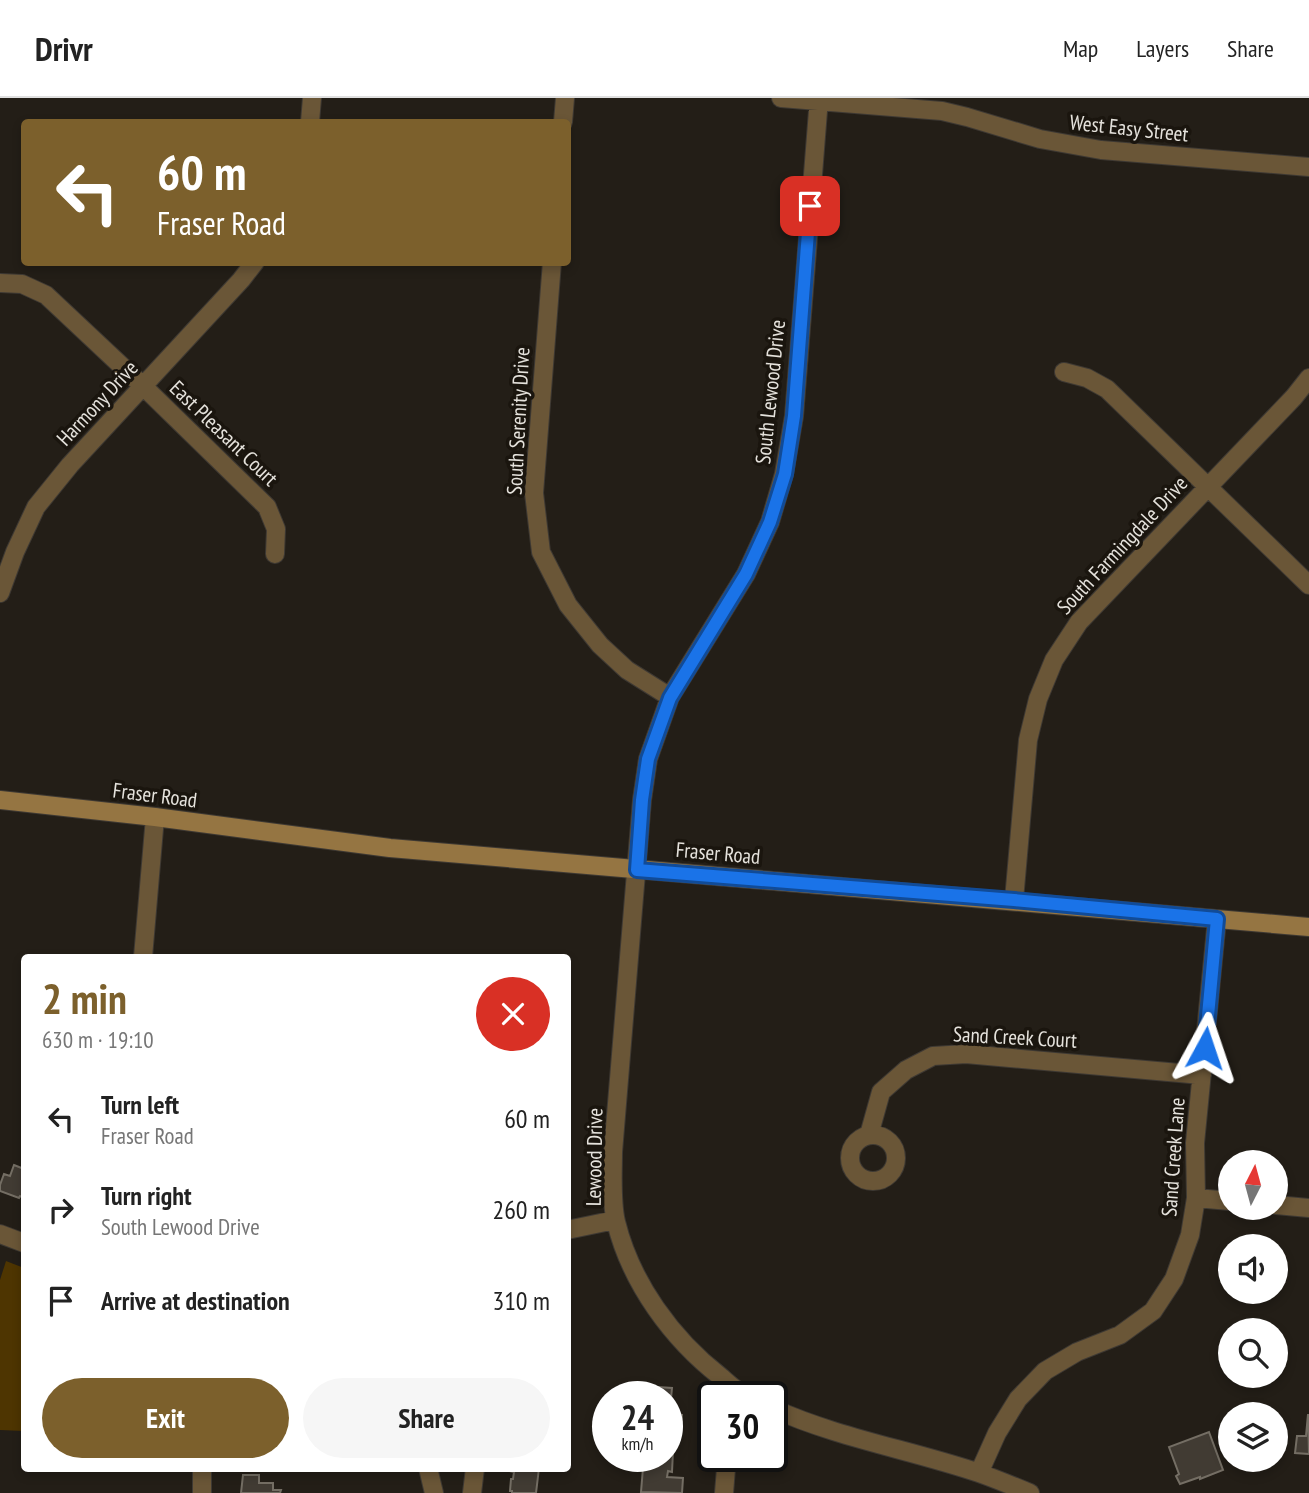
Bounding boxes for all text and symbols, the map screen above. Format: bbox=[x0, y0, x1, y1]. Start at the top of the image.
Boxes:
text: Drivr bbox=[35, 27, 93, 70]
text: Map bbox=[1063, 33, 1098, 64]
text: Layers bbox=[1136, 33, 1189, 64]
text: Share bbox=[1227, 33, 1274, 64]
street label: West Easy Street bbox=[1068, 108, 1190, 148]
text: 60 m bbox=[157, 140, 246, 204]
icon: left bbox=[42, 147, 133, 238]
pin bbox=[780, 176, 840, 236]
icon: arrive bbox=[791, 187, 829, 225]
text: Fraser Road bbox=[157, 202, 286, 244]
street label: South Lewood Drive bbox=[749, 318, 791, 466]
street label: South Serenity Drive bbox=[501, 346, 535, 496]
street label: Harmony Drive bbox=[51, 355, 143, 451]
street label: East Pleasant Court bbox=[164, 375, 284, 492]
street label: South Farmingdale Drive bbox=[1051, 470, 1193, 620]
street label: Fraser Road bbox=[111, 776, 199, 814]
street label: Fraser Road bbox=[675, 836, 761, 870]
text: 2 min bbox=[42, 971, 127, 1026]
button: close bbox=[476, 977, 550, 1051]
position arrow bbox=[1168, 1011, 1242, 1085]
street label: Sand Creek Court bbox=[952, 1020, 1078, 1054]
text: 630 m · 19:10 bbox=[42, 1025, 154, 1054]
text: Turn left bbox=[101, 1088, 179, 1121]
street label: Sand Creek Lane bbox=[1155, 1097, 1191, 1217]
icon: left bbox=[42, 1100, 80, 1138]
text: 60 m bbox=[504, 1102, 550, 1135]
street label: Lewood Drive bbox=[580, 1108, 608, 1206]
text: Fraser Road bbox=[101, 1121, 194, 1150]
north arrow bbox=[1218, 1150, 1288, 1220]
map controls bbox=[1218, 1150, 1288, 1472]
text: Turn right bbox=[101, 1179, 192, 1212]
icon: right bbox=[42, 1191, 80, 1229]
text: 260 m bbox=[492, 1193, 550, 1226]
text: South Lewood Drive bbox=[101, 1212, 260, 1241]
button: sound bbox=[1218, 1234, 1288, 1304]
icon: arrive bbox=[42, 1282, 80, 1320]
text: Arrive at destination bbox=[101, 1284, 290, 1317]
text: 310 m bbox=[492, 1284, 550, 1317]
button: search bbox=[1218, 1318, 1288, 1388]
button: Exit bbox=[42, 1378, 289, 1458]
button: Share bbox=[303, 1378, 550, 1458]
speed limit sign: 30 bbox=[697, 1381, 788, 1472]
text: 24 bbox=[621, 1394, 654, 1440]
button: layers bbox=[1218, 1402, 1288, 1472]
text: km/h bbox=[622, 1432, 653, 1455]

